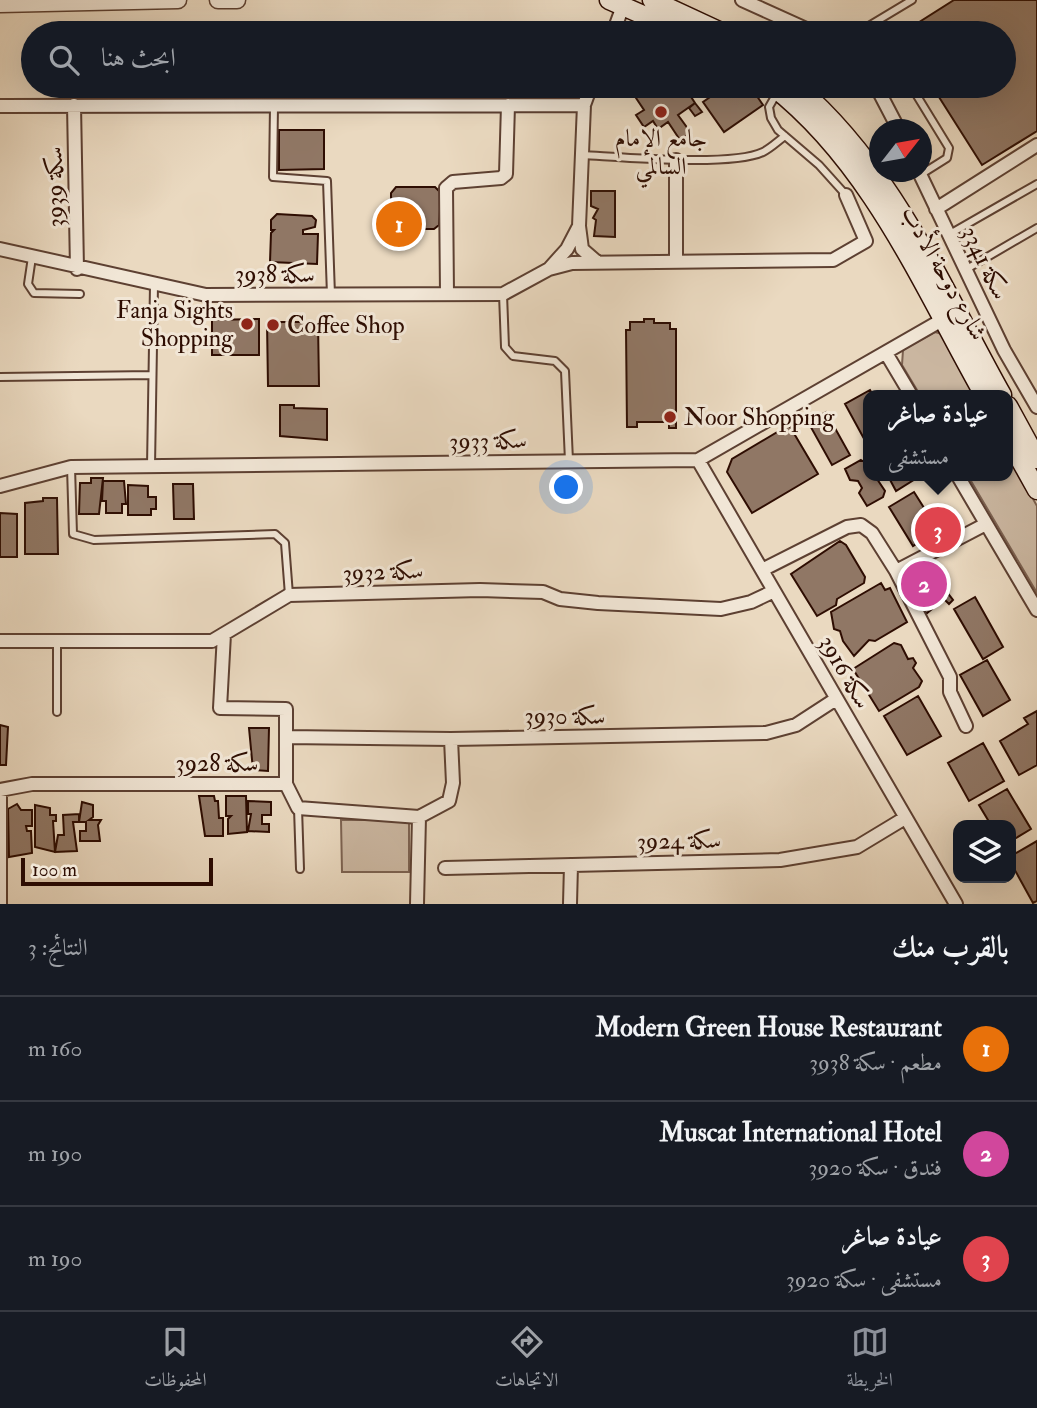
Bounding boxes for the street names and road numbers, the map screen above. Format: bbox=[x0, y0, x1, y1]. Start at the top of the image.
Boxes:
street label: سكة 3939 bbox=[39, 146, 71, 228]
street label: شارع دوحة الأدب bbox=[891, 200, 995, 348]
street label: سكة 3341 bbox=[954, 221, 1016, 305]
street label: سكة 3938 bbox=[235, 259, 315, 290]
street label: سكة 3933 bbox=[449, 425, 527, 457]
street label: سكة 3932 bbox=[342, 555, 424, 589]
street label: سكة 3916 bbox=[812, 630, 878, 714]
street label: سكة 3930 bbox=[525, 701, 605, 732]
street label: سكة 3928 bbox=[176, 748, 258, 779]
street label: سكة 3924 bbox=[637, 825, 721, 857]

